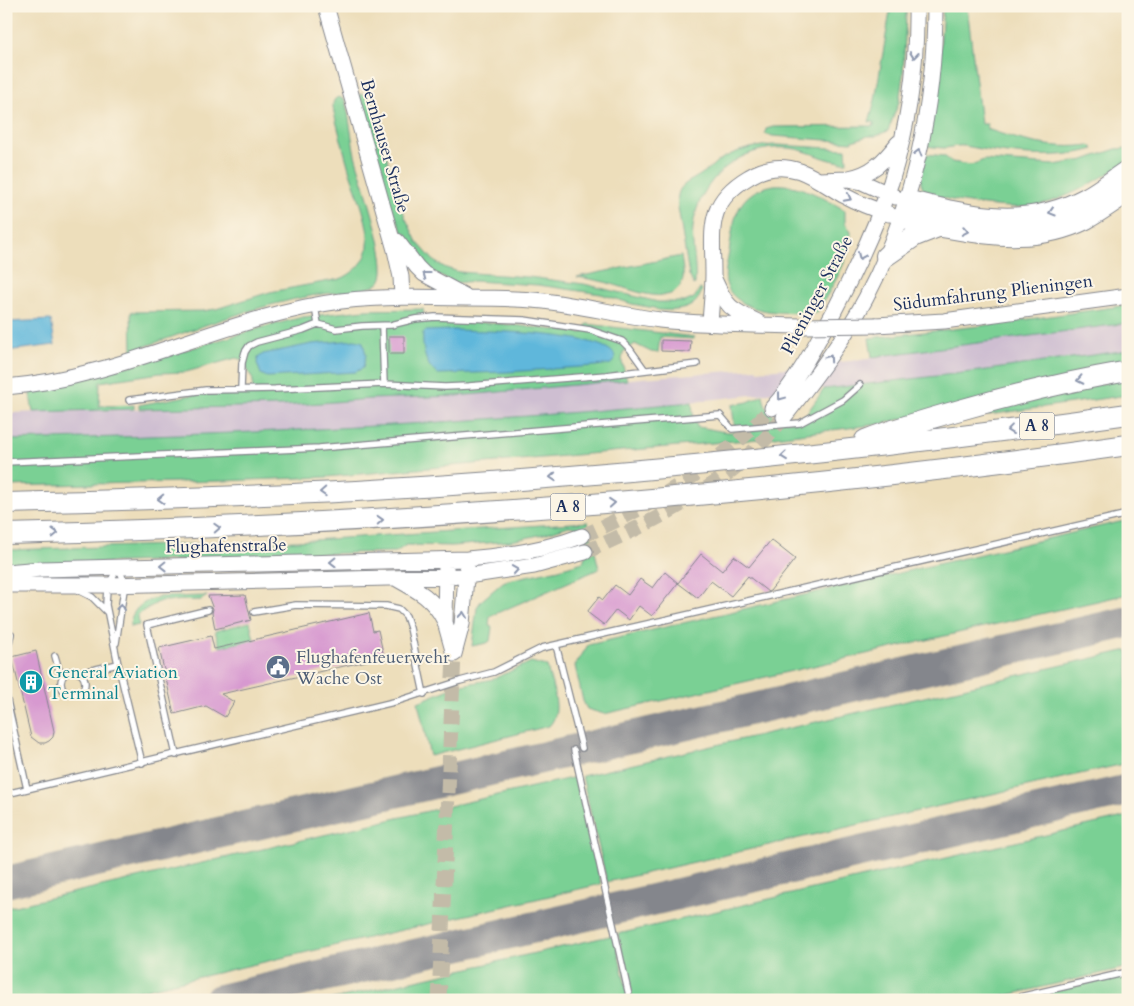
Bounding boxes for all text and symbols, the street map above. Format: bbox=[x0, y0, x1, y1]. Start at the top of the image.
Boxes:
one-way arrow bbox=[909, 51, 920, 59]
street label: Bernhauser Straße bbox=[354, 76, 416, 216]
one-way arrow bbox=[912, 149, 923, 158]
one-way arrow bbox=[843, 191, 852, 201]
one-way arrow bbox=[1049, 207, 1057, 217]
one-way arrow bbox=[960, 226, 969, 236]
street label: Plieninger Straße bbox=[775, 231, 859, 359]
one-way arrow bbox=[856, 251, 867, 260]
street label: Südumfahrung Plieningen bbox=[892, 268, 1095, 318]
one-way arrow bbox=[423, 272, 432, 280]
one-way arrow bbox=[823, 354, 832, 364]
one-way arrow bbox=[1075, 374, 1084, 385]
one-way arrow bbox=[778, 391, 787, 401]
road number: A 8 bbox=[1020, 412, 1054, 440]
one-way arrow bbox=[1006, 424, 1014, 435]
one-way arrow bbox=[780, 450, 788, 461]
one-way arrow bbox=[548, 472, 556, 483]
one-way arrow bbox=[319, 487, 327, 498]
one-way arrow bbox=[156, 494, 164, 505]
road number: A 8 bbox=[550, 494, 586, 520]
one-way arrow bbox=[608, 498, 616, 509]
one-way arrow bbox=[376, 514, 384, 525]
one-way arrow bbox=[214, 522, 222, 533]
one-way arrow bbox=[52, 528, 59, 538]
street label: Flughafenstraße bbox=[165, 532, 287, 560]
one-way arrow bbox=[329, 557, 336, 567]
one-way arrow bbox=[159, 561, 167, 572]
one-way arrow bbox=[511, 565, 520, 575]
one-way arrow bbox=[115, 602, 126, 610]
one-way arrow bbox=[457, 611, 468, 619]
place label: Flughafenfeuerwehr Wache Ost bbox=[295, 645, 450, 691]
public building icon: Flughafenfeuerwehr Wache Ost bbox=[265, 654, 291, 680]
place label: General Aviation Terminal bbox=[48, 660, 179, 706]
building icon: General Aviation Terminal bbox=[18, 669, 44, 695]

